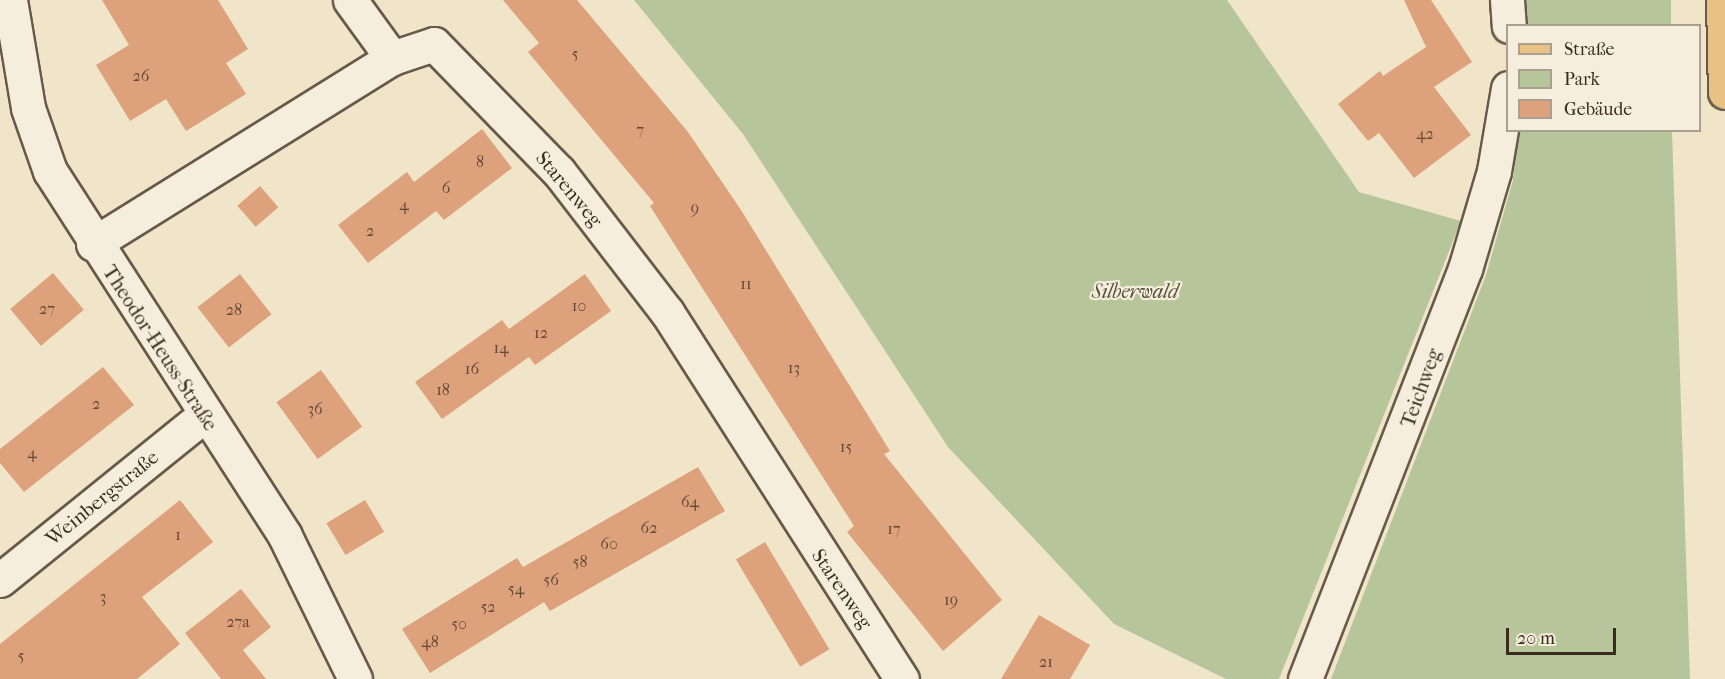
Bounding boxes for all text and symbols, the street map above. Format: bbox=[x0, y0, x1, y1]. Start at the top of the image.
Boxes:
legend bbox=[1506, 24, 1701, 132]
text: Straße bbox=[1564, 39, 1614, 60]
house number: 5 bbox=[572, 44, 578, 64]
house number: 26 bbox=[133, 66, 149, 86]
text: Park bbox=[1564, 69, 1600, 90]
text: Gebäude bbox=[1564, 99, 1632, 120]
house number: 7 bbox=[636, 120, 644, 140]
house number: 42 bbox=[1416, 124, 1434, 144]
street label: Starenweg bbox=[530, 146, 608, 232]
house number: 8 bbox=[476, 152, 484, 172]
house number: 6 bbox=[442, 178, 450, 198]
house number: 4 bbox=[399, 195, 409, 215]
house number: 9 bbox=[691, 198, 699, 218]
house number: 2 bbox=[366, 221, 374, 241]
street label: Theodor-Heuss-Straße bbox=[98, 261, 222, 435]
house number: 11 bbox=[740, 274, 752, 294]
park label: Silberwald bbox=[1092, 279, 1178, 303]
house number: 10 bbox=[572, 296, 586, 316]
house number: 27 bbox=[39, 299, 55, 319]
house number: 28 bbox=[226, 300, 242, 320]
house number: 12 bbox=[534, 323, 548, 343]
house number: 14 bbox=[493, 338, 509, 358]
street label: Teichweg bbox=[1396, 345, 1446, 431]
house number: 13 bbox=[788, 358, 800, 378]
house number: 16 bbox=[465, 359, 479, 379]
house number: 18 bbox=[436, 380, 450, 400]
house number: 2 bbox=[92, 394, 100, 414]
house number: 36 bbox=[307, 399, 323, 419]
house number: 15 bbox=[840, 437, 852, 457]
house number: 4 bbox=[27, 443, 37, 463]
street label: Weinbergstraße bbox=[41, 445, 163, 551]
house number: 64 bbox=[681, 492, 699, 512]
house number: 62 bbox=[641, 518, 657, 538]
house number: 17 bbox=[887, 519, 901, 539]
house number: 1 bbox=[175, 525, 181, 545]
house number: 60 bbox=[600, 534, 618, 554]
street label: Starenweg bbox=[807, 544, 877, 634]
house number: 58 bbox=[573, 552, 587, 572]
house number: 56 bbox=[543, 570, 559, 590]
house number: 54 bbox=[508, 579, 524, 599]
house number: 3 bbox=[100, 587, 106, 607]
house number: 19 bbox=[944, 590, 958, 610]
house number: 52 bbox=[480, 597, 496, 617]
house number: 27a bbox=[226, 612, 250, 632]
house number: 50 bbox=[451, 614, 467, 634]
scale bar bbox=[1509, 616, 1618, 654]
text: 20 m bbox=[1517, 628, 1555, 649]
house number: 48 bbox=[421, 632, 439, 652]
house number: 5 bbox=[18, 646, 24, 666]
house number: 21 bbox=[1039, 652, 1053, 672]

